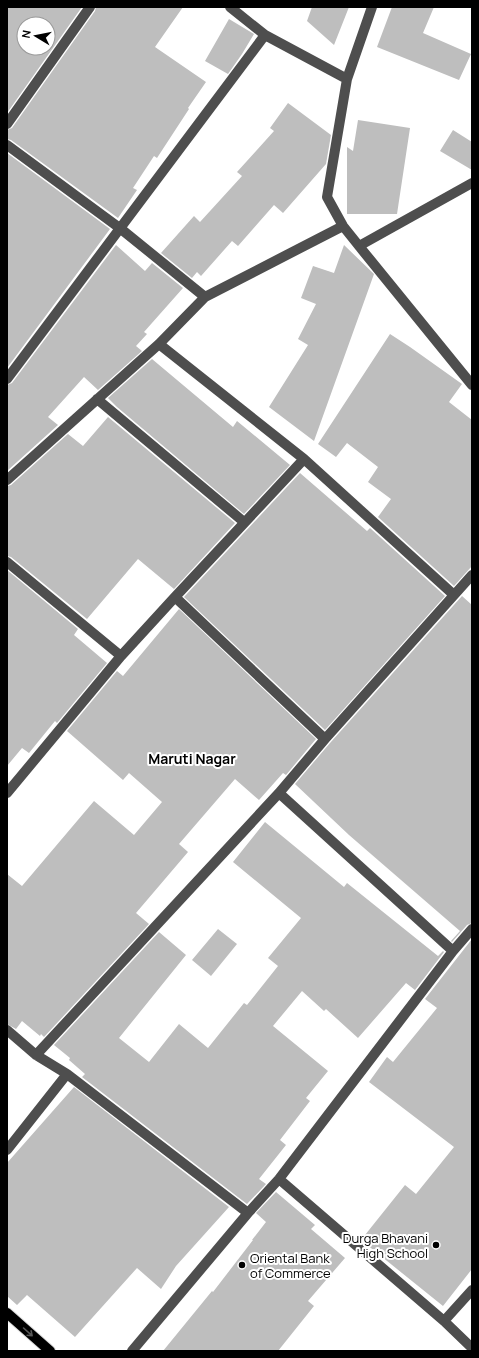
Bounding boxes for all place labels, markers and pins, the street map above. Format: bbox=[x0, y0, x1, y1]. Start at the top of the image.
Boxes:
place label: Durga Bhavani High School bbox=[343, 1229, 428, 1262]
marker: Durga Bhavani High School bbox=[431, 1240, 441, 1250]
place label: Oriental Bank of Commerce bbox=[250, 1249, 331, 1282]
marker: Oriental Bank of Commerce bbox=[237, 1260, 247, 1270]

